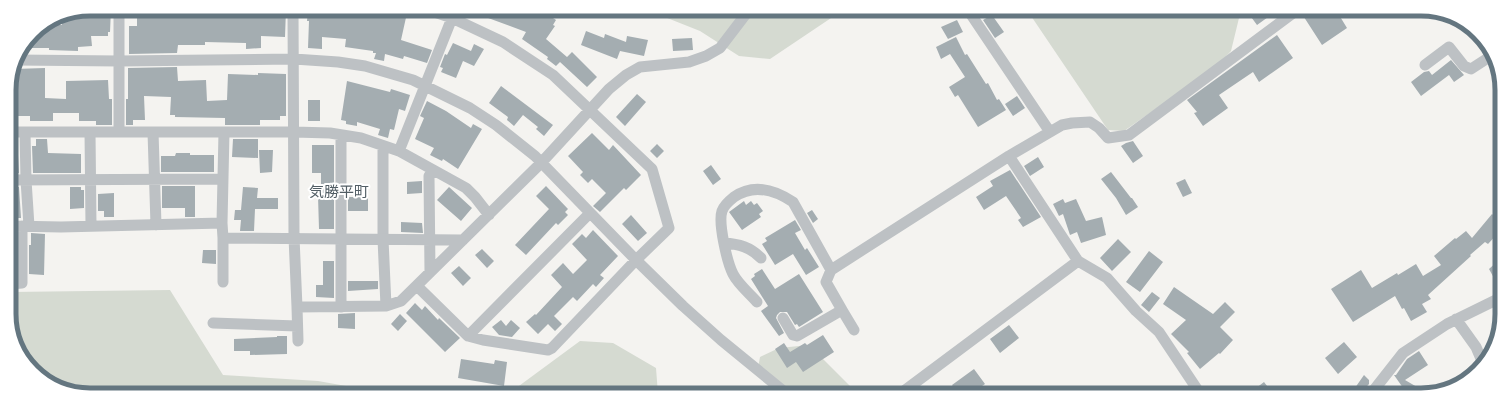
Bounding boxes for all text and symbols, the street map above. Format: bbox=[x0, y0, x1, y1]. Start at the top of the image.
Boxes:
district label: 気勝平町 bbox=[309, 184, 369, 203]

